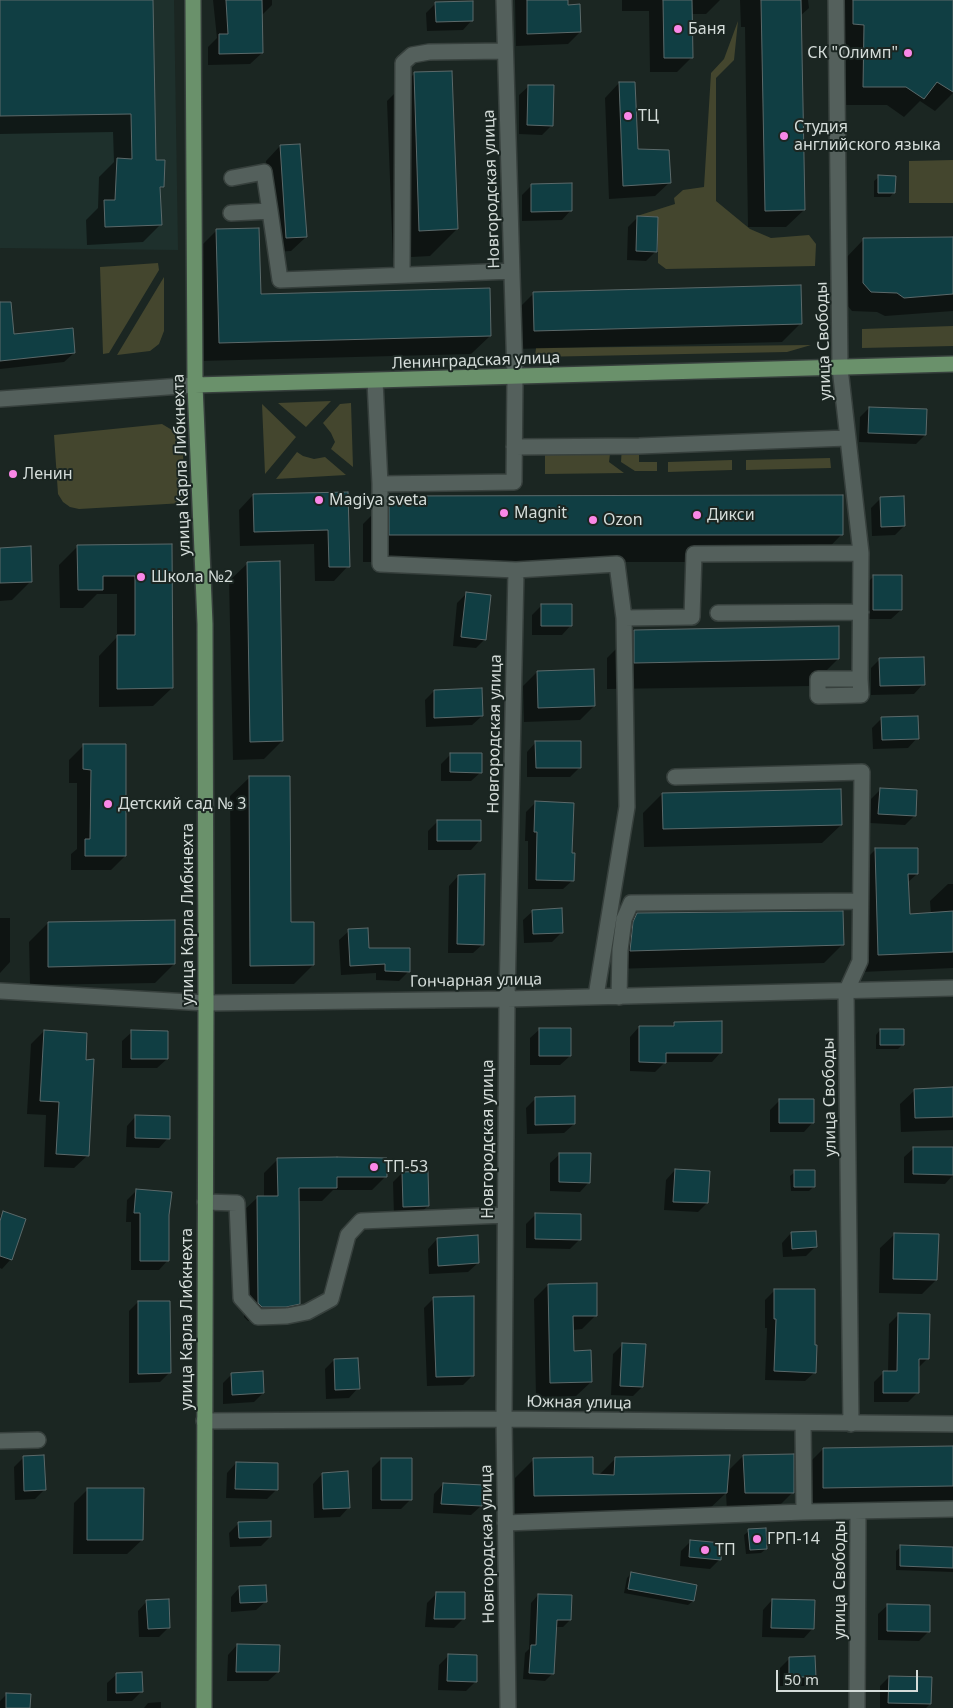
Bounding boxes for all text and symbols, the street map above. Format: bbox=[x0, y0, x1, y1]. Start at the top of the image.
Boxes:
place label: Баня bbox=[688, 19, 726, 39]
marker: Баня bbox=[672, 23, 684, 35]
place label: СК "Олимп" bbox=[807, 43, 898, 63]
marker: СК "Олимп" bbox=[902, 47, 914, 59]
place label: ТЦ bbox=[638, 106, 659, 126]
street label: Новгородская улица bbox=[480, 109, 504, 269]
marker: ТЦ bbox=[622, 110, 634, 122]
place label: Студия английского языка bbox=[794, 117, 941, 155]
marker: Студия английского языка bbox=[778, 130, 790, 142]
street label: улица Свободы bbox=[812, 281, 836, 401]
street label: Ленинградская улица bbox=[391, 348, 561, 374]
street label: улица Карла Либкнехта bbox=[169, 374, 195, 556]
place label: Ленин bbox=[23, 464, 73, 484]
marker: Ленин bbox=[7, 468, 19, 480]
place label: Magiya sveta bbox=[329, 490, 427, 510]
marker: Magiya sveta bbox=[313, 494, 325, 506]
place label: Magnit bbox=[514, 503, 567, 523]
place label: Дикси bbox=[707, 505, 755, 525]
marker: Magnit bbox=[498, 507, 510, 519]
marker: Дикси bbox=[691, 509, 703, 521]
place label: Ozon bbox=[603, 510, 643, 530]
marker: Ozon bbox=[587, 514, 599, 526]
place label: Школа №2 bbox=[151, 567, 233, 587]
marker: Школа №2 bbox=[135, 571, 147, 583]
street label: Новгородская улица bbox=[484, 654, 506, 814]
place label: Детский сад № 3 bbox=[118, 794, 246, 814]
marker: Детский сад № 3 bbox=[102, 798, 114, 810]
street label: улица Карла Либкнехта bbox=[178, 823, 198, 1005]
street label: Гончарная улица bbox=[410, 970, 542, 992]
street label: улица Свободы bbox=[819, 1037, 841, 1157]
street label: Новгородская улица bbox=[478, 1059, 498, 1219]
place label: ТП-53 bbox=[384, 1157, 428, 1177]
marker: ТП-53 bbox=[368, 1161, 380, 1173]
street label: улица Карла Либкнехта bbox=[177, 1228, 197, 1410]
street label: Южная улица bbox=[526, 1392, 632, 1414]
street label: Новгородская улица bbox=[477, 1464, 499, 1624]
street label: улица Свободы bbox=[830, 1520, 850, 1640]
place label: ГРП-14 bbox=[767, 1529, 820, 1549]
marker: ГРП-14 bbox=[751, 1533, 763, 1545]
place label: ТП bbox=[715, 1540, 736, 1560]
marker: ТП bbox=[699, 1544, 711, 1556]
scale bar bbox=[778, 1660, 920, 1692]
text: 50 m bbox=[784, 1669, 819, 1689]

